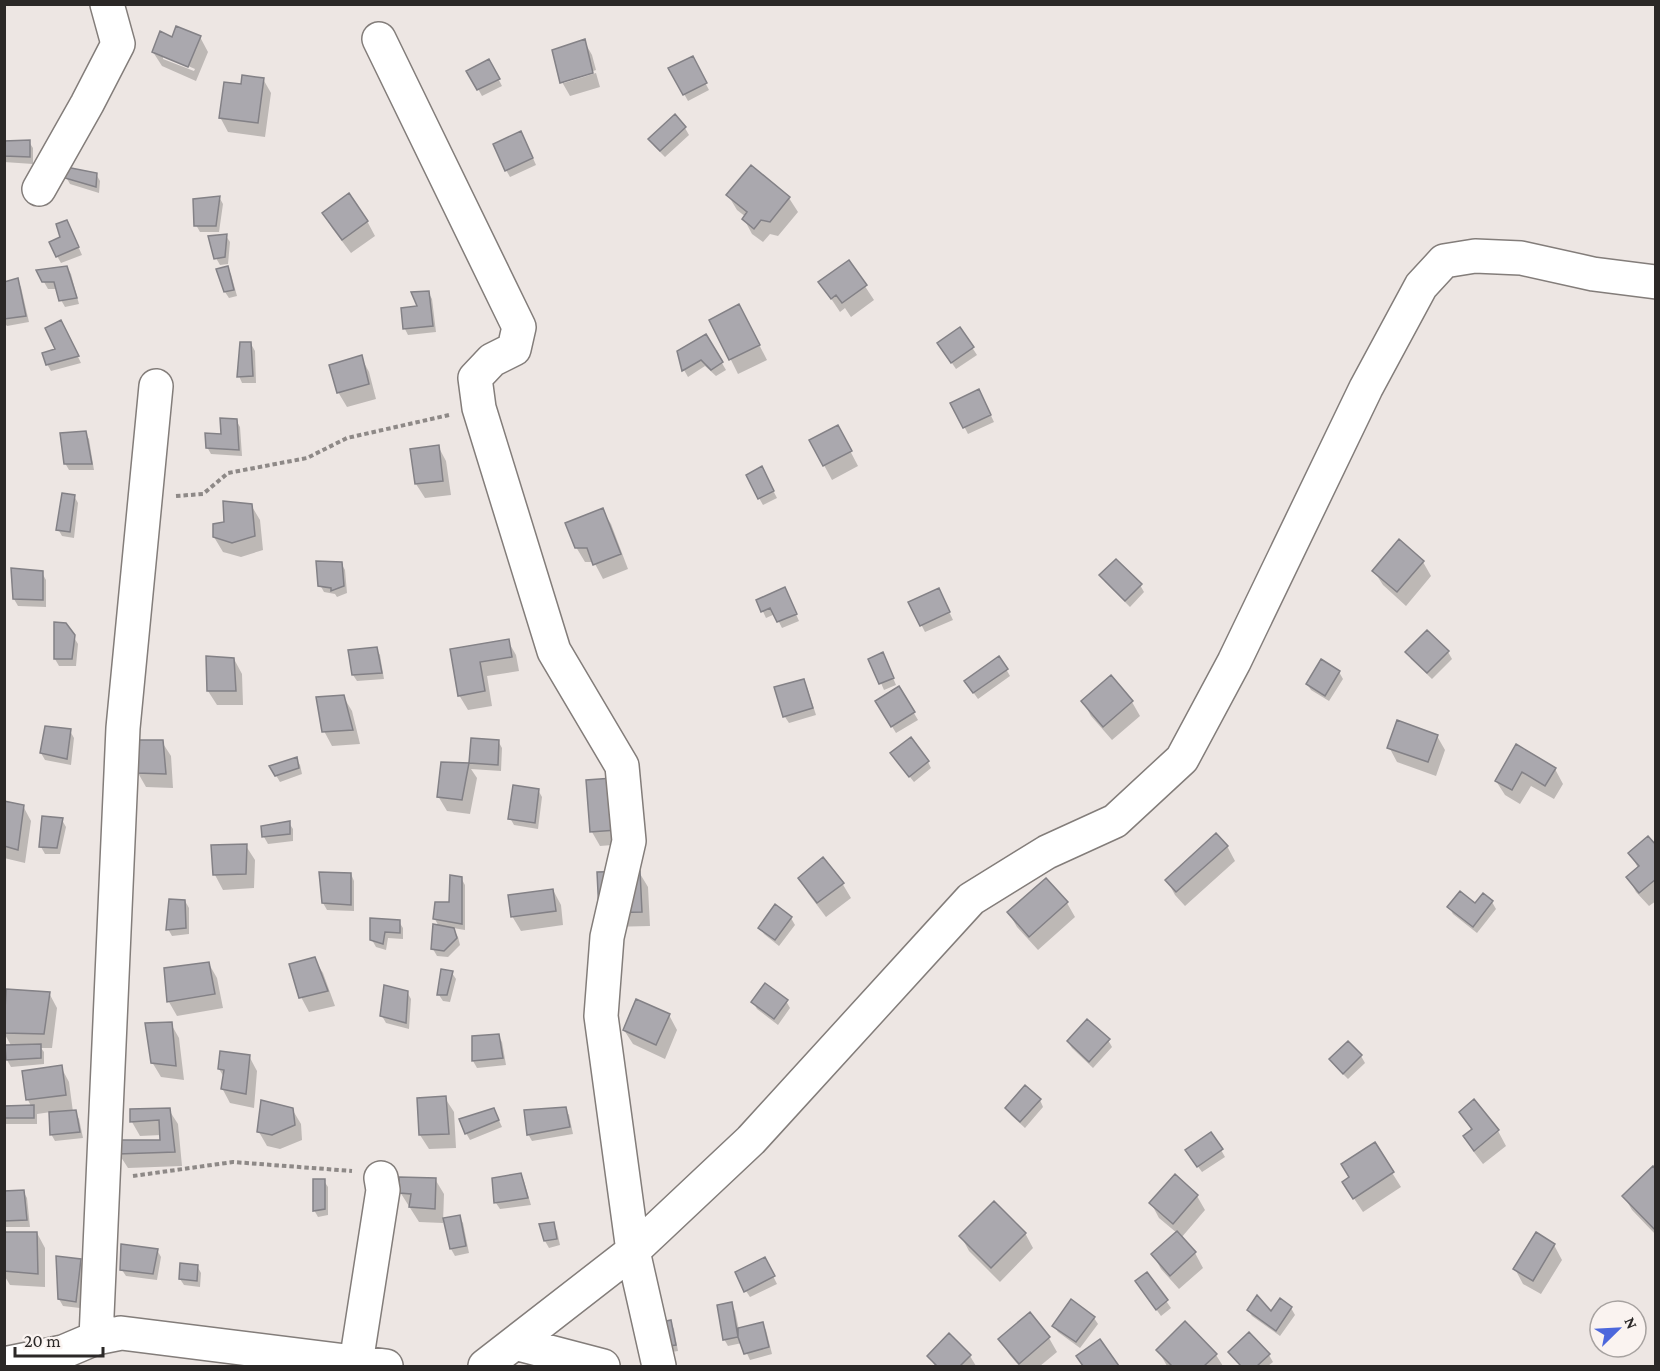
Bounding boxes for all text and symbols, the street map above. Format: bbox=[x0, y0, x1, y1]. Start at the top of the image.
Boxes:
north arrow bbox=[1588, 1299, 1648, 1359]
text: N bbox=[1621, 1315, 1641, 1332]
scale bar bbox=[15, 1320, 104, 1358]
text: 20 m bbox=[24, 1331, 61, 1351]

